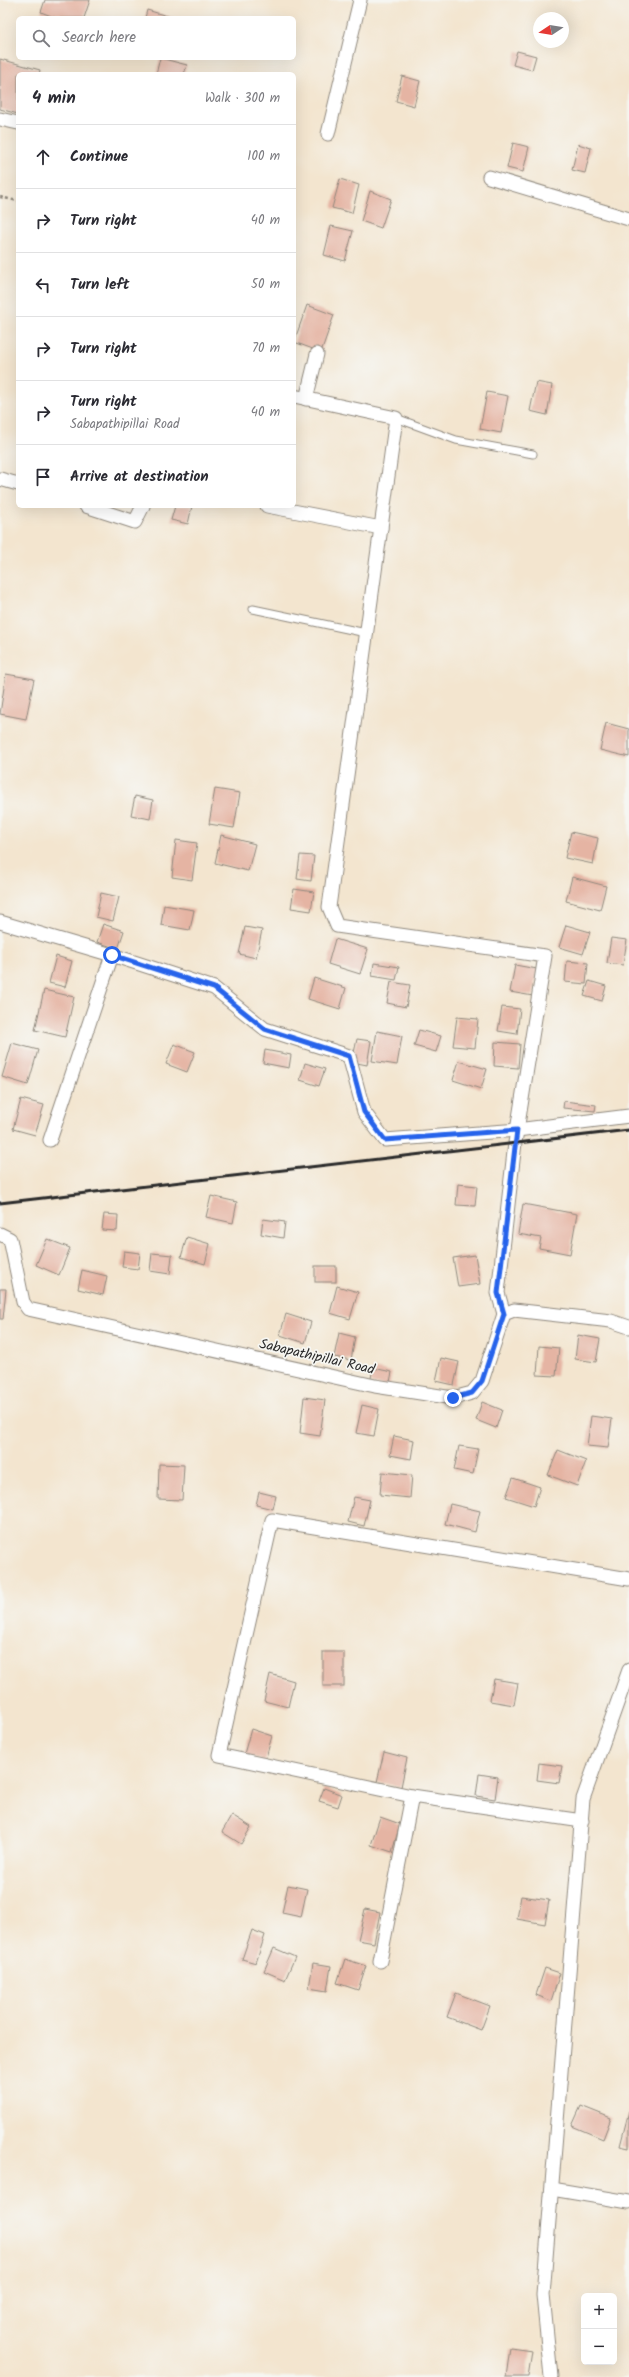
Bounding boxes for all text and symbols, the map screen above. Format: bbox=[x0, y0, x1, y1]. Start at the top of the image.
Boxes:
north arrow bbox=[533, 12, 569, 48]
search box bbox=[16, 16, 296, 60]
text: Search here bbox=[62, 26, 136, 50]
icon: search bbox=[30, 27, 52, 49]
text: 4 min bbox=[32, 85, 76, 112]
text: Walk · 300 m bbox=[205, 88, 280, 109]
text: Continue bbox=[70, 145, 128, 169]
icon: ahead bbox=[32, 146, 54, 168]
text: 100 m bbox=[247, 146, 280, 167]
text: Turn right bbox=[70, 209, 137, 233]
icon: right bbox=[32, 210, 54, 232]
text: 40 m bbox=[251, 210, 280, 231]
text: Turn left bbox=[70, 273, 130, 297]
icon: left bbox=[32, 274, 54, 296]
text: 50 m bbox=[251, 274, 280, 295]
text: Turn right bbox=[70, 337, 137, 361]
icon: right bbox=[32, 338, 54, 360]
text: 70 m bbox=[252, 338, 280, 359]
text: Turn right bbox=[70, 390, 137, 414]
icon: right bbox=[32, 402, 54, 424]
text: 40 m bbox=[251, 402, 280, 423]
text: Sabapathipillai Road bbox=[70, 414, 179, 435]
text: Arrive at destination bbox=[70, 465, 209, 489]
icon: arrive bbox=[32, 466, 54, 488]
route start bbox=[103, 946, 121, 964]
street label: Sabapathipillai Road bbox=[257, 1333, 378, 1381]
route end bbox=[444, 1389, 462, 1407]
map controls bbox=[581, 2293, 617, 2365]
button: + bbox=[581, 2293, 617, 2329]
button: − bbox=[581, 2329, 617, 2365]

